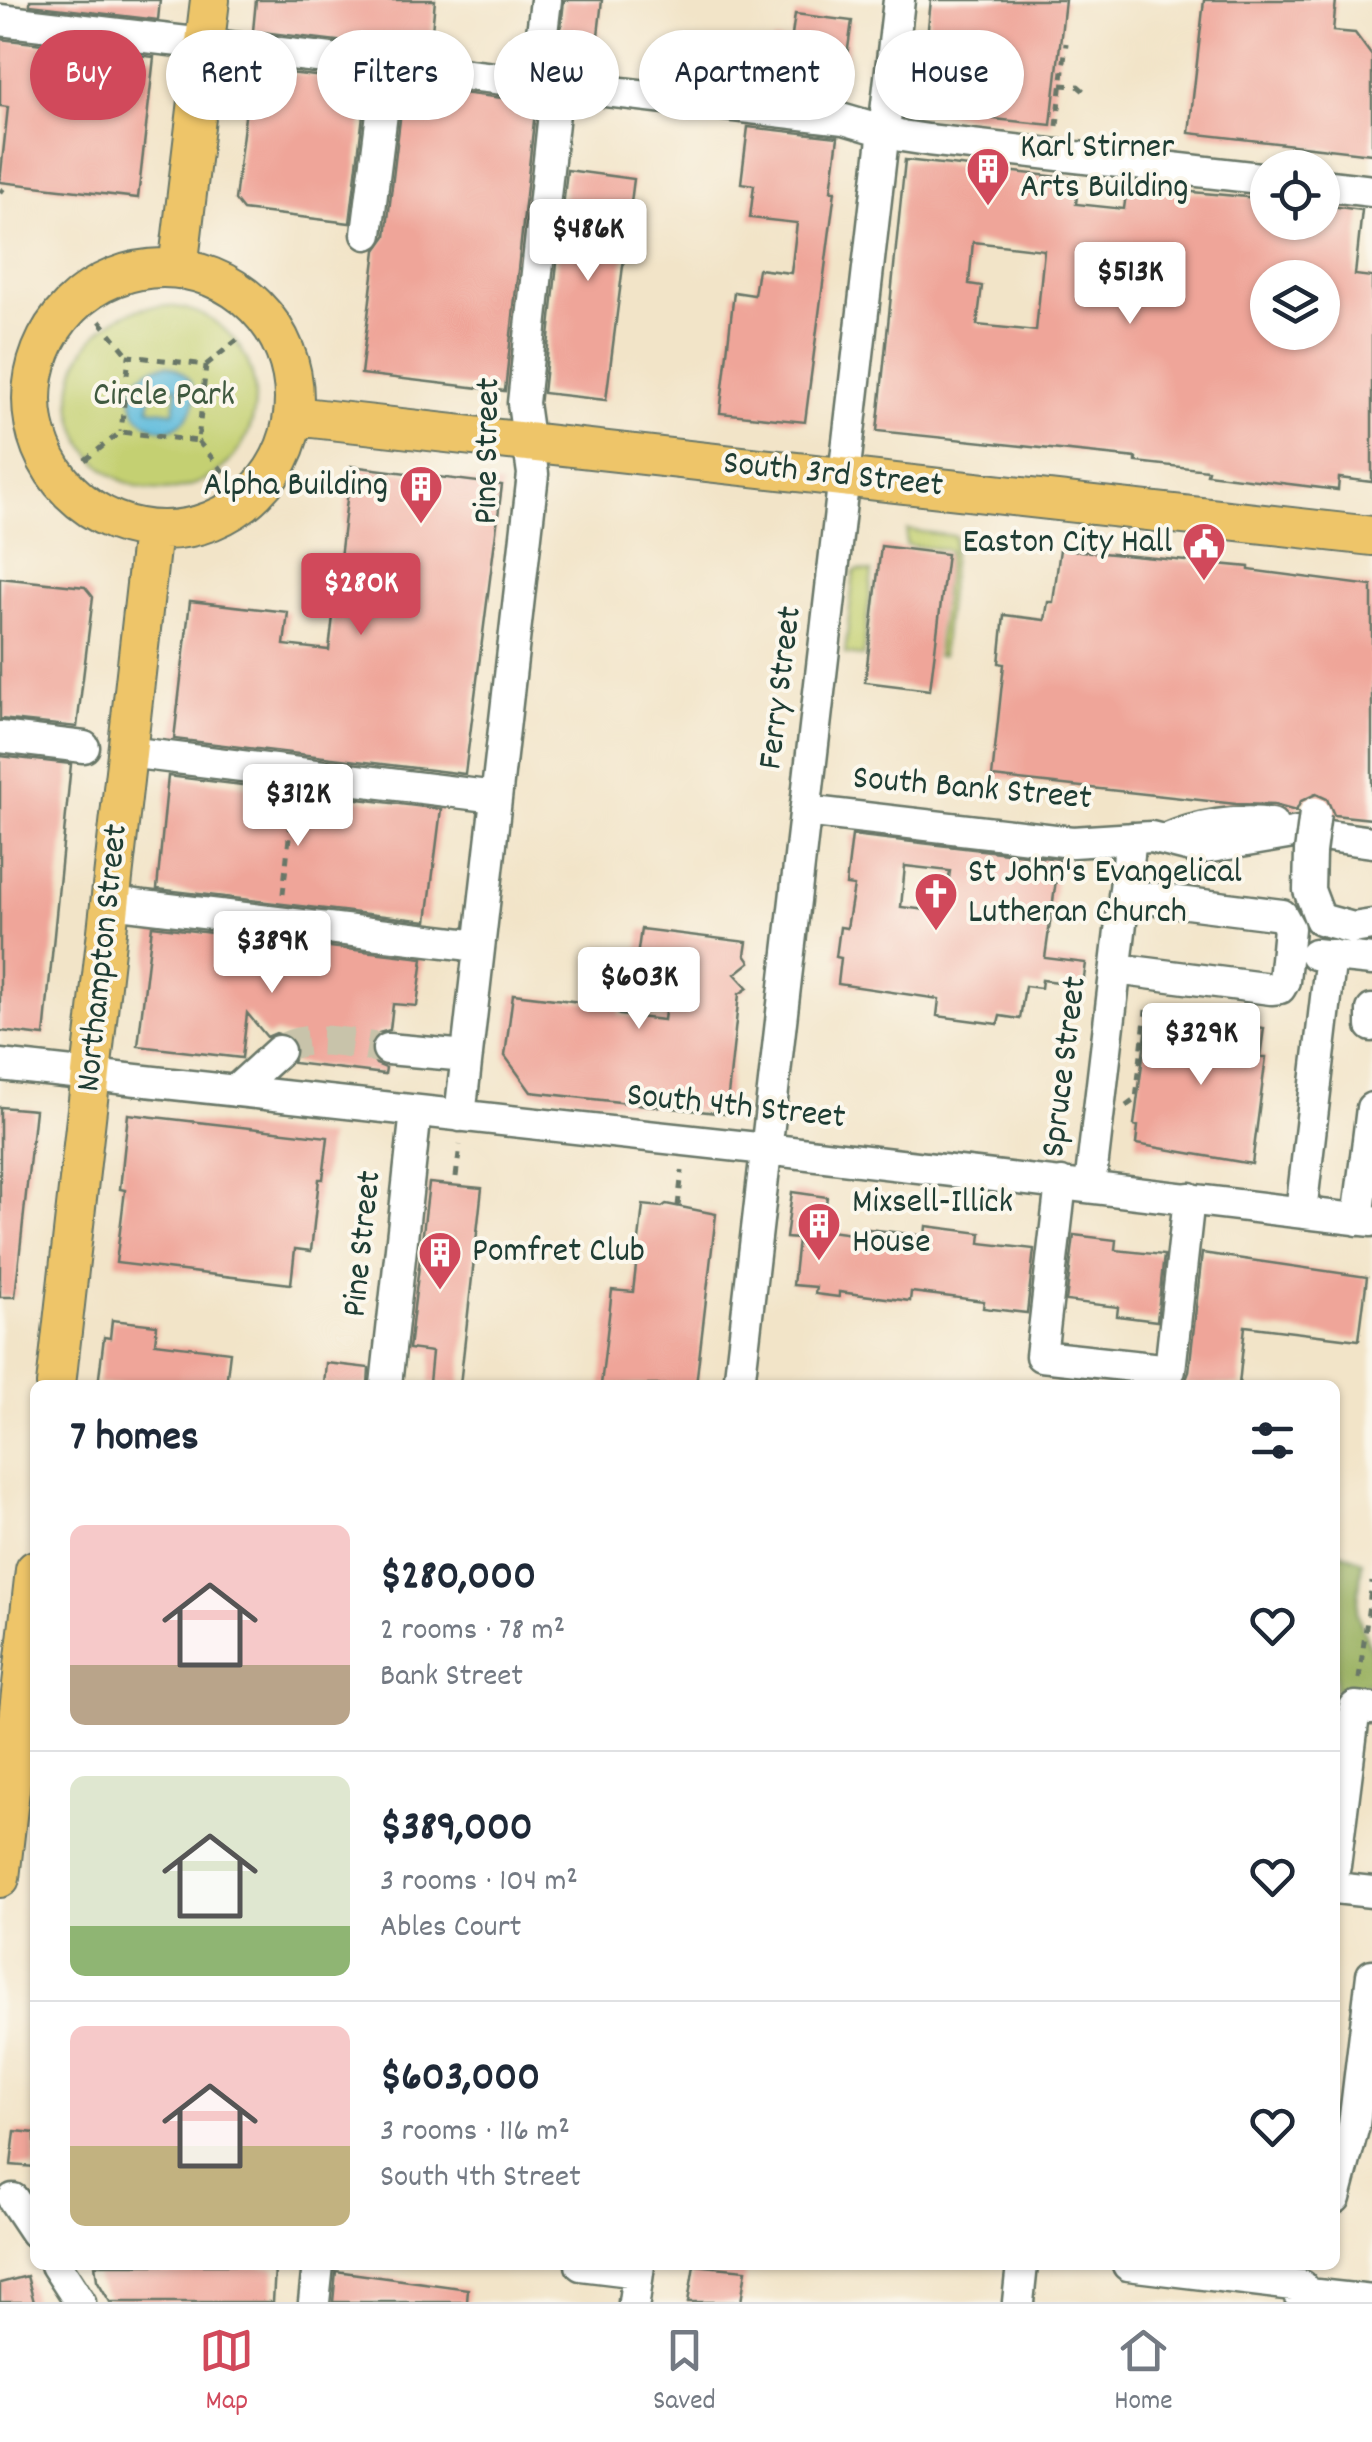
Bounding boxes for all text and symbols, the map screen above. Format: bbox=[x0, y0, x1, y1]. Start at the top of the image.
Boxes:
chip: Buy bbox=[30, 30, 146, 120]
chip: Rent bbox=[166, 30, 297, 120]
chip: Filters bbox=[317, 30, 474, 120]
chip: New bbox=[494, 30, 619, 120]
chip: Apartment bbox=[639, 30, 855, 120]
chip: House bbox=[875, 30, 1024, 120]
place label: Karl Stirner Arts Building bbox=[1020, 124, 1189, 214]
building icon: Karl Stirner Arts Building bbox=[965, 146, 1011, 207]
map controls bbox=[1250, 150, 1340, 350]
button: locate bbox=[1250, 150, 1340, 240]
pin: $486K bbox=[518, 199, 658, 284]
text: $486K bbox=[552, 208, 624, 254]
pin: $513K bbox=[1060, 242, 1200, 327]
text: $513K bbox=[1096, 251, 1164, 297]
button: layers bbox=[1250, 260, 1340, 350]
park label: Circle Park bbox=[93, 372, 235, 422]
street label: Pine Street bbox=[463, 377, 515, 525]
street label: South 3rd Street bbox=[720, 440, 946, 512]
place label: Alpha Building bbox=[203, 462, 388, 512]
building icon: Alpha Building bbox=[398, 464, 444, 525]
place label: Easton City Hall bbox=[962, 519, 1172, 569]
public building icon: Easton City Hall bbox=[1181, 521, 1227, 582]
pin: $280K bbox=[291, 553, 431, 638]
text: $280K bbox=[323, 562, 399, 608]
street label: Ferry Street bbox=[747, 603, 817, 773]
street label: South Bank Street bbox=[850, 755, 1094, 825]
pin: $312K bbox=[228, 764, 368, 849]
text: $312K bbox=[265, 773, 331, 819]
street label: Northampton Street bbox=[65, 821, 143, 1094]
place label: St John's Evangelical Lutheran Church bbox=[968, 849, 1242, 939]
church icon: St John's Evangelical Lutheran Church bbox=[913, 871, 959, 932]
pin: $389K bbox=[202, 911, 342, 996]
text: $389K bbox=[236, 920, 308, 966]
pin: $603K bbox=[569, 947, 709, 1032]
text: $603K bbox=[600, 956, 678, 1002]
street label: Spruce Street bbox=[1030, 973, 1102, 1160]
pin: $329K bbox=[1131, 1003, 1271, 1088]
text: $329K bbox=[1164, 1012, 1238, 1058]
street label: South 4th Street bbox=[624, 1072, 848, 1144]
street label: Pine Street bbox=[331, 1168, 397, 1320]
place label: Mixsell-Illick House bbox=[852, 1179, 1013, 1269]
building icon: Mixsell-Illick House bbox=[796, 1201, 842, 1262]
place label: Pomfret Club bbox=[472, 1228, 645, 1278]
building icon: Pomfret Club bbox=[417, 1230, 463, 1291]
text: 7 homes bbox=[70, 1410, 199, 1470]
icon: filters bbox=[1245, 1413, 1300, 1468]
text: $280,000 bbox=[380, 1549, 536, 1609]
icon: home bbox=[150, 1565, 270, 1685]
icon: heart bbox=[1245, 1598, 1300, 1653]
text: 2 rooms · 78 m² bbox=[380, 1609, 565, 1655]
text: Bank Street bbox=[380, 1655, 523, 1701]
text: $389,000 bbox=[380, 1800, 533, 1860]
icon: home bbox=[150, 1816, 270, 1936]
icon: heart bbox=[1245, 1849, 1300, 1904]
text: 3 rooms · 104 m² bbox=[380, 1860, 578, 1906]
text: Ables Court bbox=[380, 1906, 521, 1952]
text: $603,000 bbox=[380, 2050, 540, 2110]
icon: home bbox=[150, 2066, 270, 2186]
icon: heart bbox=[1245, 2099, 1300, 2154]
text: 3 rooms · 116 m² bbox=[380, 2110, 570, 2156]
text: South 4th Street bbox=[380, 2156, 581, 2202]
tab: Map bbox=[199, 2323, 254, 2423]
tab: Saved bbox=[653, 2323, 716, 2423]
tab: Home bbox=[1114, 2323, 1173, 2423]

